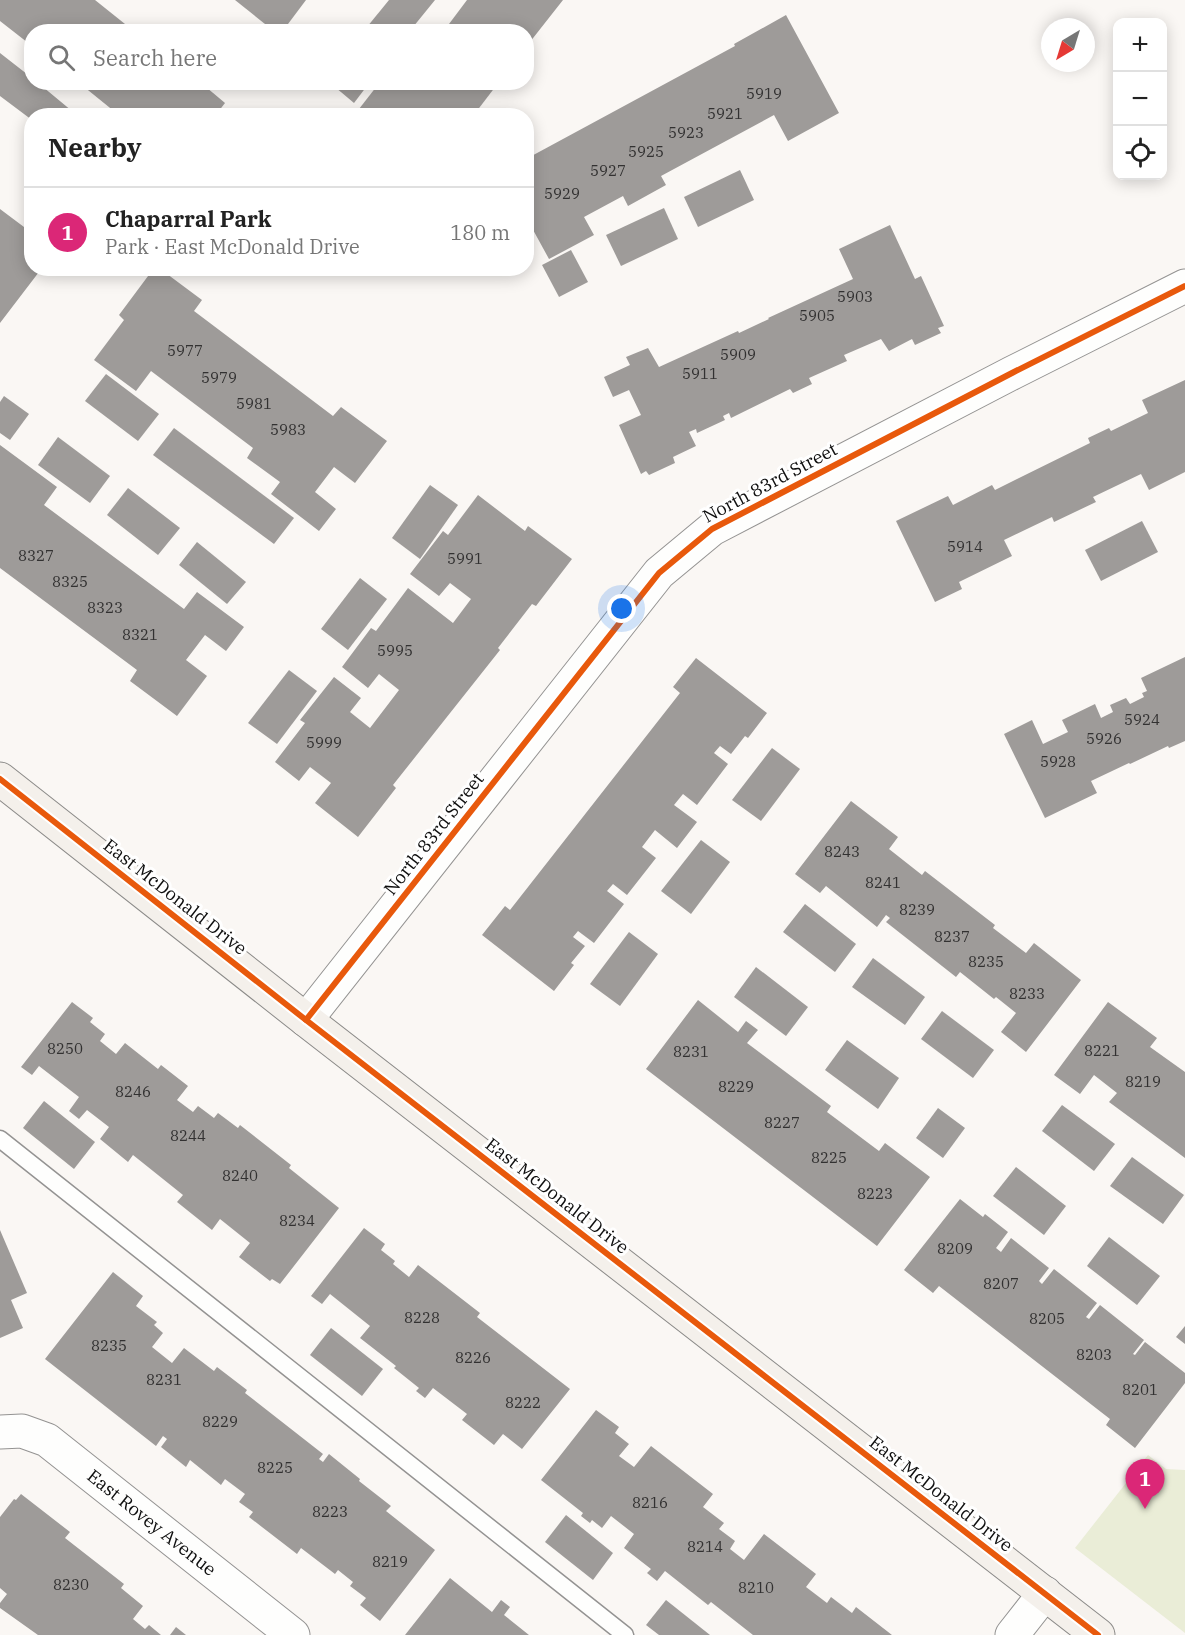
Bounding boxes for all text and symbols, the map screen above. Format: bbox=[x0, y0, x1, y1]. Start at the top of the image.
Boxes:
north arrow bbox=[1041, 18, 1095, 72]
map controls bbox=[1113, 18, 1167, 180]
button: + bbox=[1113, 18, 1167, 72]
search box bbox=[24, 24, 534, 90]
icon: search bbox=[45, 41, 78, 74]
text: Search here bbox=[93, 43, 217, 72]
button: − bbox=[1113, 72, 1167, 126]
house number: 5919 bbox=[746, 84, 782, 103]
house number: 5921 bbox=[707, 104, 743, 123]
house number: 5923 bbox=[668, 123, 704, 142]
button: locate bbox=[1113, 126, 1167, 180]
text: Nearby bbox=[48, 130, 142, 164]
house number: 5925 bbox=[628, 142, 664, 161]
house number: 5927 bbox=[590, 161, 626, 180]
house number: 5929 bbox=[544, 184, 580, 203]
text: Chaparral Park bbox=[105, 204, 272, 233]
text: 1 bbox=[62, 219, 74, 246]
text: 180 m bbox=[450, 219, 510, 246]
text: Park · East McDonald Drive bbox=[105, 233, 360, 260]
house number: 5903 bbox=[837, 287, 873, 306]
house number: 5905 bbox=[799, 306, 835, 325]
house number: 5977 bbox=[167, 341, 203, 360]
house number: 5909 bbox=[720, 345, 756, 364]
house number: 5911 bbox=[682, 364, 718, 383]
house number: 5979 bbox=[201, 368, 237, 387]
house number: 5981 bbox=[236, 394, 272, 413]
house number: 5983 bbox=[270, 420, 306, 439]
street label: North 83rd Street bbox=[698, 437, 841, 528]
house number: 5914 bbox=[947, 537, 983, 556]
house number: 8327 bbox=[18, 546, 54, 565]
house number: 5991 bbox=[447, 549, 483, 568]
house number: 8325 bbox=[52, 572, 88, 591]
your location bbox=[607, 594, 636, 623]
house number: 8323 bbox=[87, 598, 123, 617]
house number: 8321 bbox=[122, 625, 158, 644]
house number: 5995 bbox=[377, 641, 413, 660]
house number: 5924 bbox=[1124, 710, 1160, 729]
house number: 5926 bbox=[1086, 729, 1122, 748]
house number: 5999 bbox=[306, 733, 342, 752]
house number: 5928 bbox=[1040, 752, 1076, 771]
street label: North 83rd Street bbox=[379, 768, 489, 900]
street label: East McDonald Drive bbox=[99, 833, 252, 960]
house number: 8243 bbox=[824, 842, 860, 861]
house number: 8241 bbox=[865, 873, 901, 892]
house number: 8239 bbox=[899, 900, 935, 919]
house number: 8237 bbox=[934, 927, 970, 946]
house number: 8235 bbox=[968, 952, 1004, 971]
house number: 8233 bbox=[1009, 984, 1045, 1003]
house number: 8250 bbox=[47, 1039, 83, 1058]
house number: 8221 bbox=[1084, 1041, 1120, 1060]
house number: 8231 bbox=[673, 1042, 709, 1061]
house number: 8219 bbox=[1125, 1072, 1161, 1091]
house number: 8229 bbox=[718, 1077, 754, 1096]
house number: 8246 bbox=[115, 1082, 151, 1101]
house number: 8227 bbox=[764, 1113, 800, 1132]
house number: 8244 bbox=[170, 1126, 206, 1145]
street label: East McDonald Drive bbox=[481, 1132, 634, 1259]
house number: 8225 bbox=[811, 1148, 847, 1167]
house number: 8240 bbox=[222, 1166, 258, 1185]
house number: 8223 bbox=[857, 1184, 893, 1203]
house number: 8234 bbox=[279, 1211, 315, 1230]
house number: 8209 bbox=[937, 1239, 973, 1258]
house number: 8207 bbox=[983, 1274, 1019, 1293]
house number: 8228 bbox=[404, 1308, 440, 1327]
house number: 8205 bbox=[1029, 1309, 1065, 1328]
house number: 8235 bbox=[91, 1336, 127, 1355]
house number: 8203 bbox=[1076, 1345, 1112, 1364]
house number: 8226 bbox=[455, 1348, 491, 1367]
house number: 8231 bbox=[146, 1370, 182, 1389]
house number: 8201 bbox=[1122, 1380, 1158, 1399]
house number: 8222 bbox=[505, 1393, 541, 1412]
house number: 8229 bbox=[202, 1412, 238, 1431]
street label: East McDonald Drive bbox=[865, 1430, 1018, 1557]
house number: 8225 bbox=[257, 1458, 293, 1477]
pin: 1 bbox=[1126, 1460, 1164, 1509]
street label: East Rovey Avenue bbox=[83, 1464, 221, 1581]
house number: 8216 bbox=[632, 1493, 668, 1512]
house number: 8223 bbox=[312, 1502, 348, 1521]
house number: 8214 bbox=[687, 1537, 723, 1556]
house number: 8219 bbox=[372, 1552, 408, 1571]
house number: 8230 bbox=[53, 1575, 89, 1594]
house number: 8210 bbox=[738, 1578, 774, 1597]

